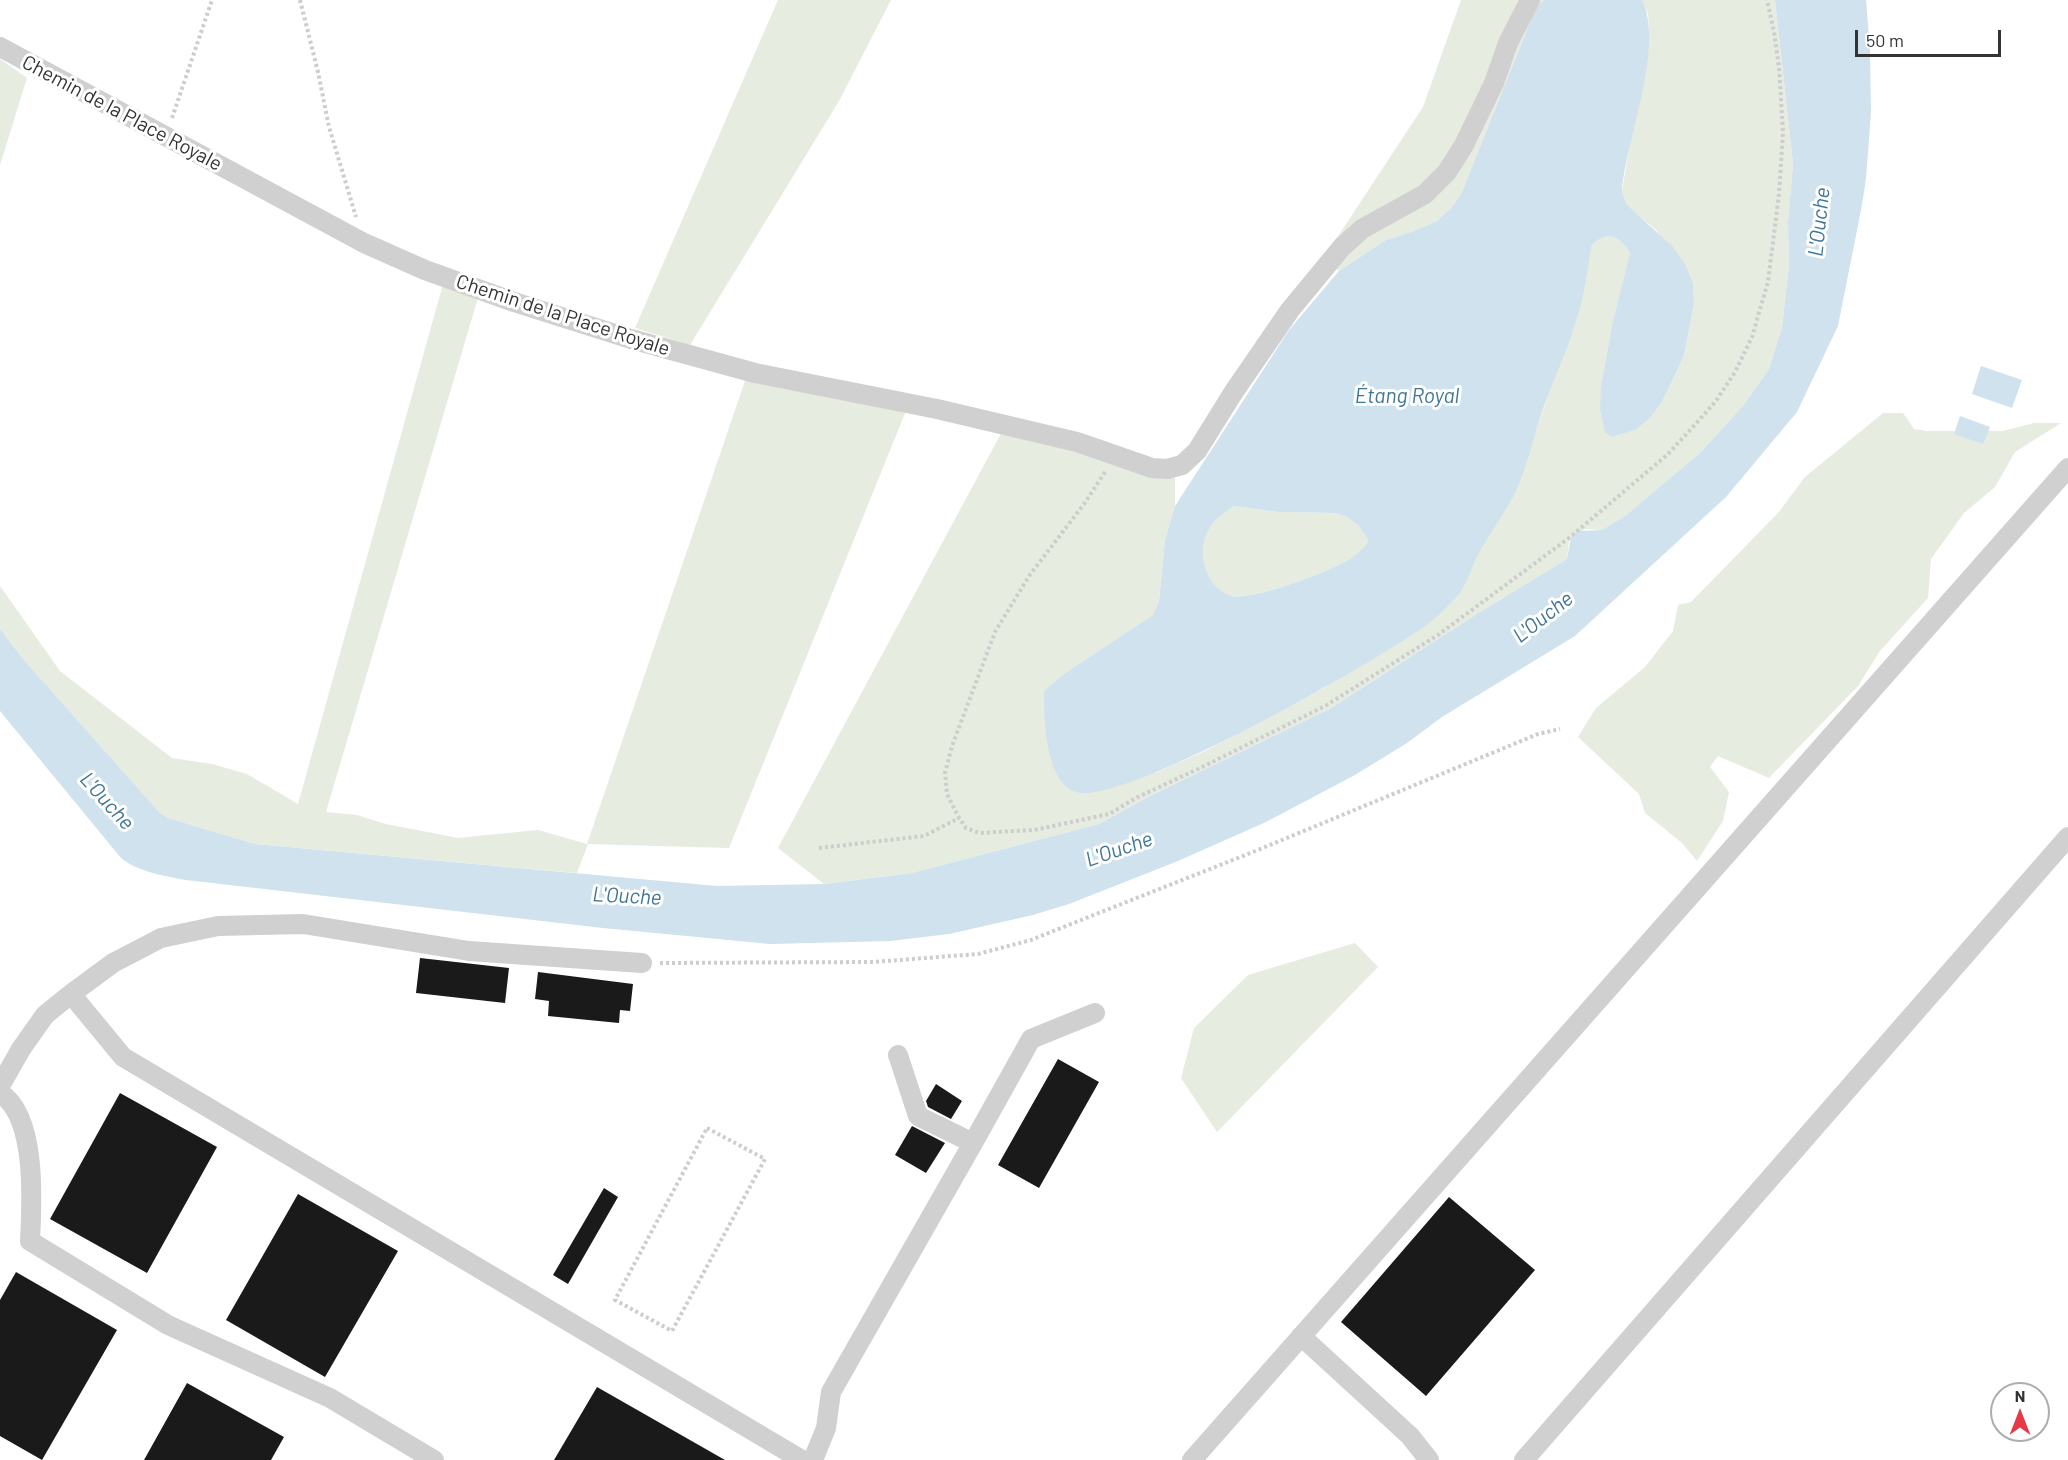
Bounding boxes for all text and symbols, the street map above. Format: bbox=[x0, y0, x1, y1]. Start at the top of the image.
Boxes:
scale bar bbox=[1858, 18, 2004, 56]
text: 50 m bbox=[1866, 29, 1904, 51]
street label: Chemin de la Place Royale bbox=[18, 50, 226, 176]
water label: L'Ouche bbox=[1803, 186, 1835, 258]
street label: Chemin de la Place Royale bbox=[453, 269, 673, 361]
water label: Étang Royal bbox=[1355, 383, 1459, 409]
water label: L'Ouche bbox=[1508, 586, 1578, 648]
water label: L'Ouche bbox=[74, 767, 140, 835]
water label: L'Ouche bbox=[1082, 826, 1156, 872]
water label: L'Ouche bbox=[592, 882, 662, 910]
north arrow bbox=[1990, 1382, 2050, 1442]
text: N bbox=[2015, 1386, 2025, 1405]

